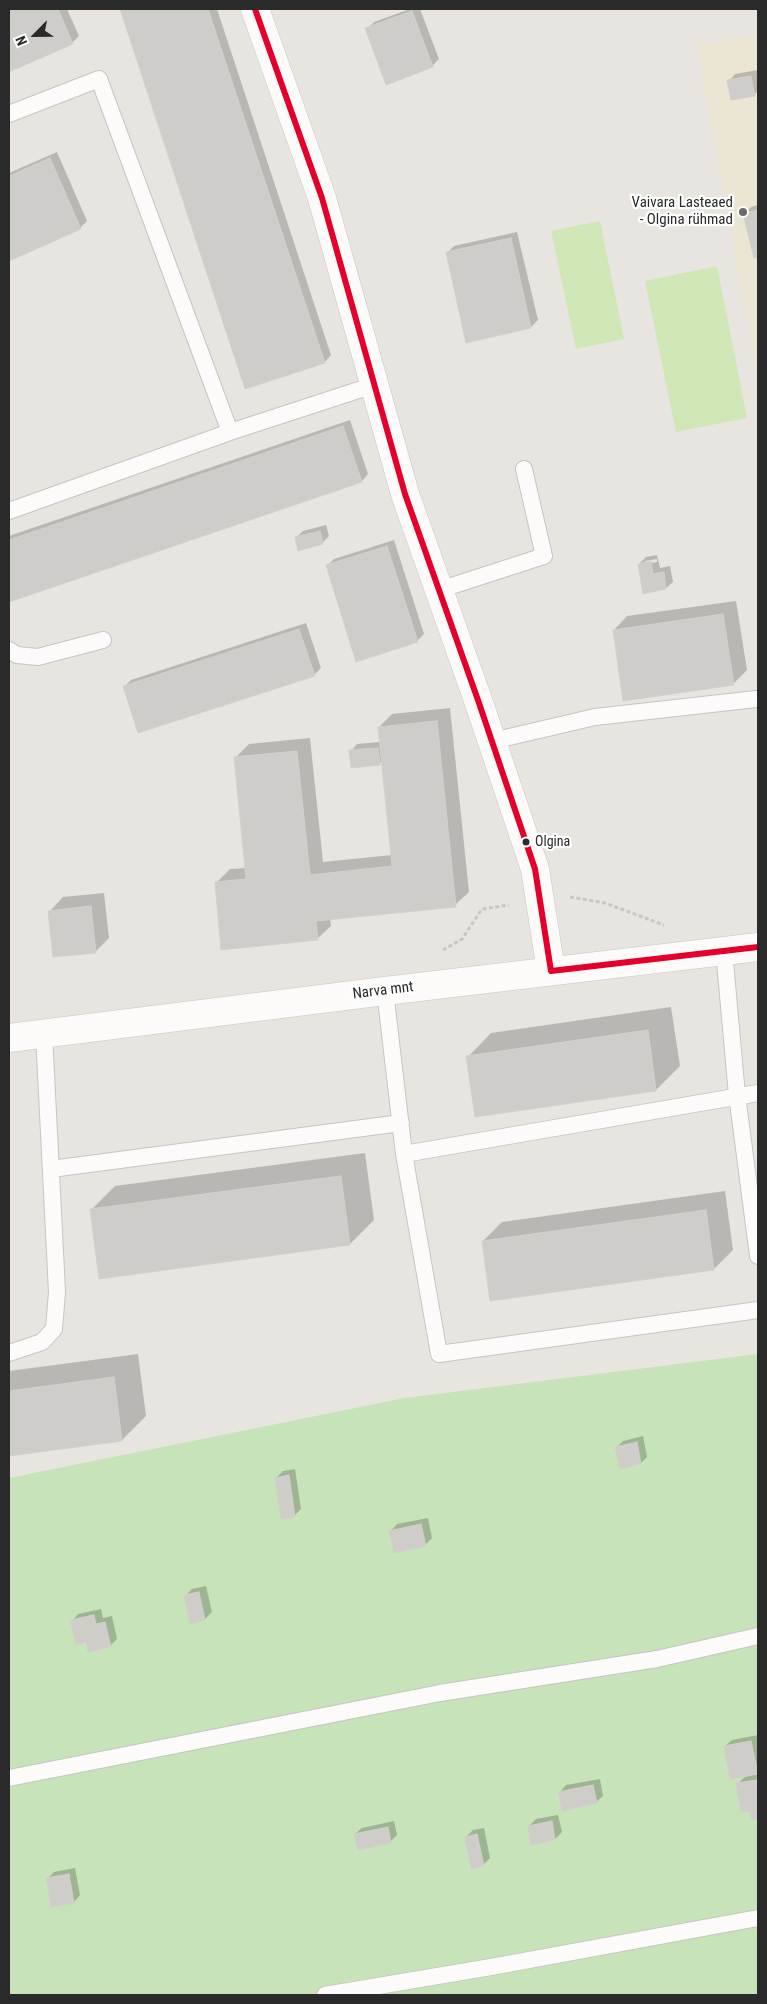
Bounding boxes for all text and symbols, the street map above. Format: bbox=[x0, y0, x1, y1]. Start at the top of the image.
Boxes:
north arrow bbox=[10, 10, 60, 60]
text: N bbox=[12, 34, 30, 48]
place label: Vaivara Lasteaed - Olgina rühmad bbox=[632, 194, 733, 229]
marker: Vaivara Lasteaed - Olgina rühmad bbox=[737, 206, 749, 218]
place label: Olgina bbox=[535, 834, 570, 850]
marker: Olgina bbox=[521, 837, 531, 847]
street label: Narva mnt bbox=[352, 978, 414, 1004]

